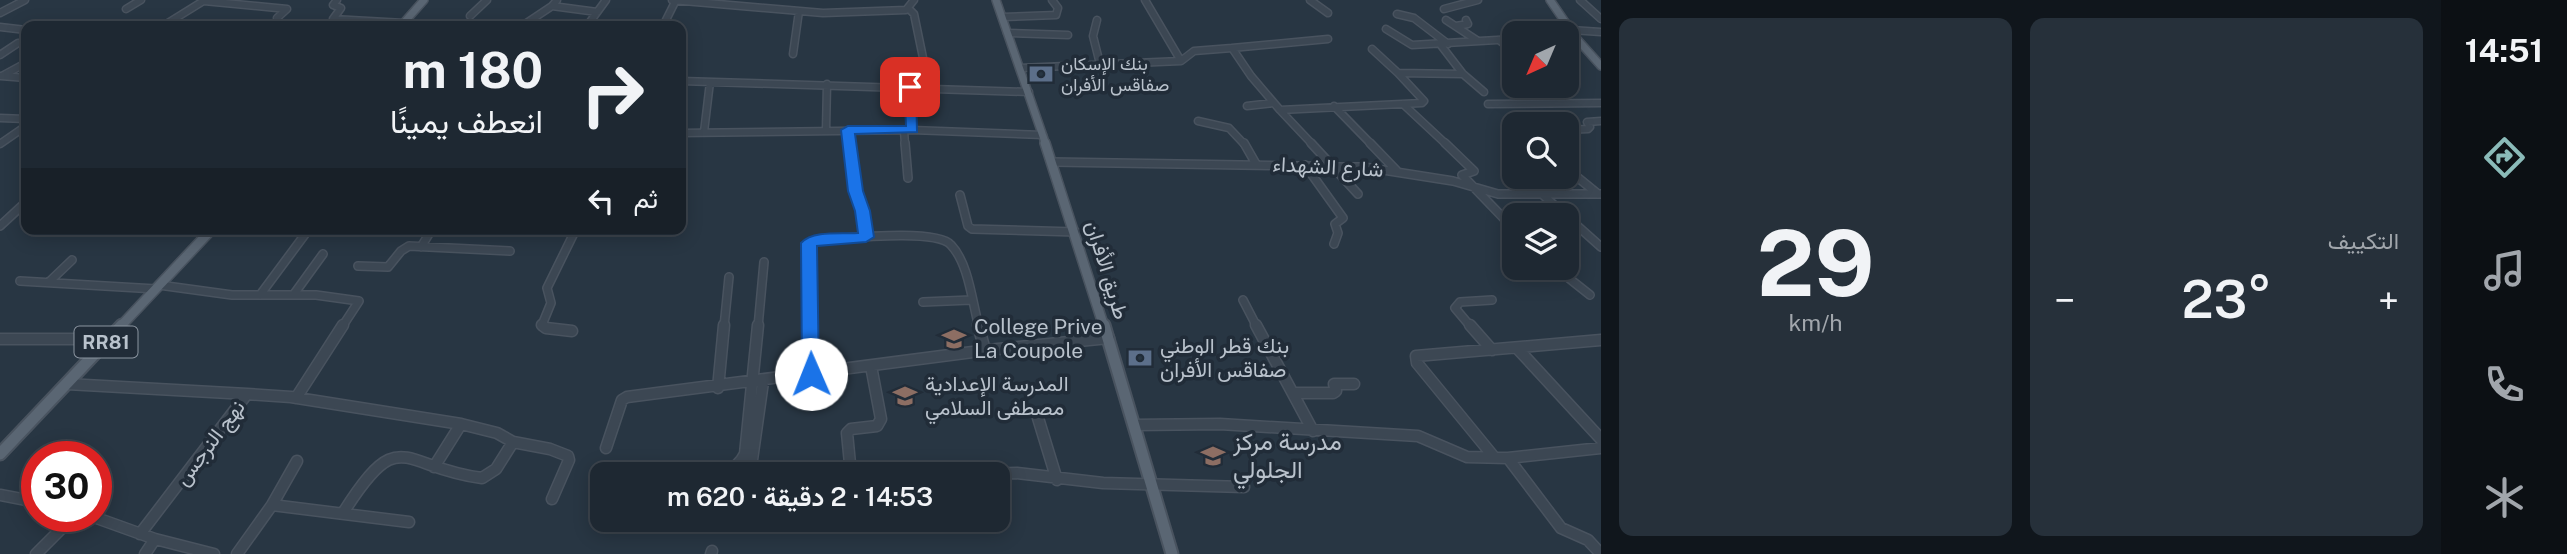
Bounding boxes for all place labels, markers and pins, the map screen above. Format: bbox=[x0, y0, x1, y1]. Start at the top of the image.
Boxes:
place label: بنك الإسكان صفاقس الأفران bbox=[1061, 53, 1169, 96]
pin bbox=[880, 57, 940, 117]
bank icon: بنك الإسكان صفاقس الأفران bbox=[1027, 60, 1055, 88]
place label: College Prive La Coupole bbox=[974, 314, 1103, 363]
school or university icon: College Prive La Coupole bbox=[940, 325, 968, 353]
place label: بنك قطر الوطني صفاقس الأفران bbox=[1160, 333, 1289, 383]
bank icon: بنك قطر الوطني صفاقس الأفران bbox=[1126, 344, 1154, 372]
place label: المدرسة الإعدادية مصطفى السلامي bbox=[925, 371, 1069, 425]
school or university icon: المدرسة الإعدادية مصطفى السلامي bbox=[891, 382, 919, 410]
place label: مدرسة مركز الجلولي bbox=[1232, 427, 1342, 489]
school or university icon: مدرسة مركز الجلولي bbox=[1199, 442, 1227, 470]

